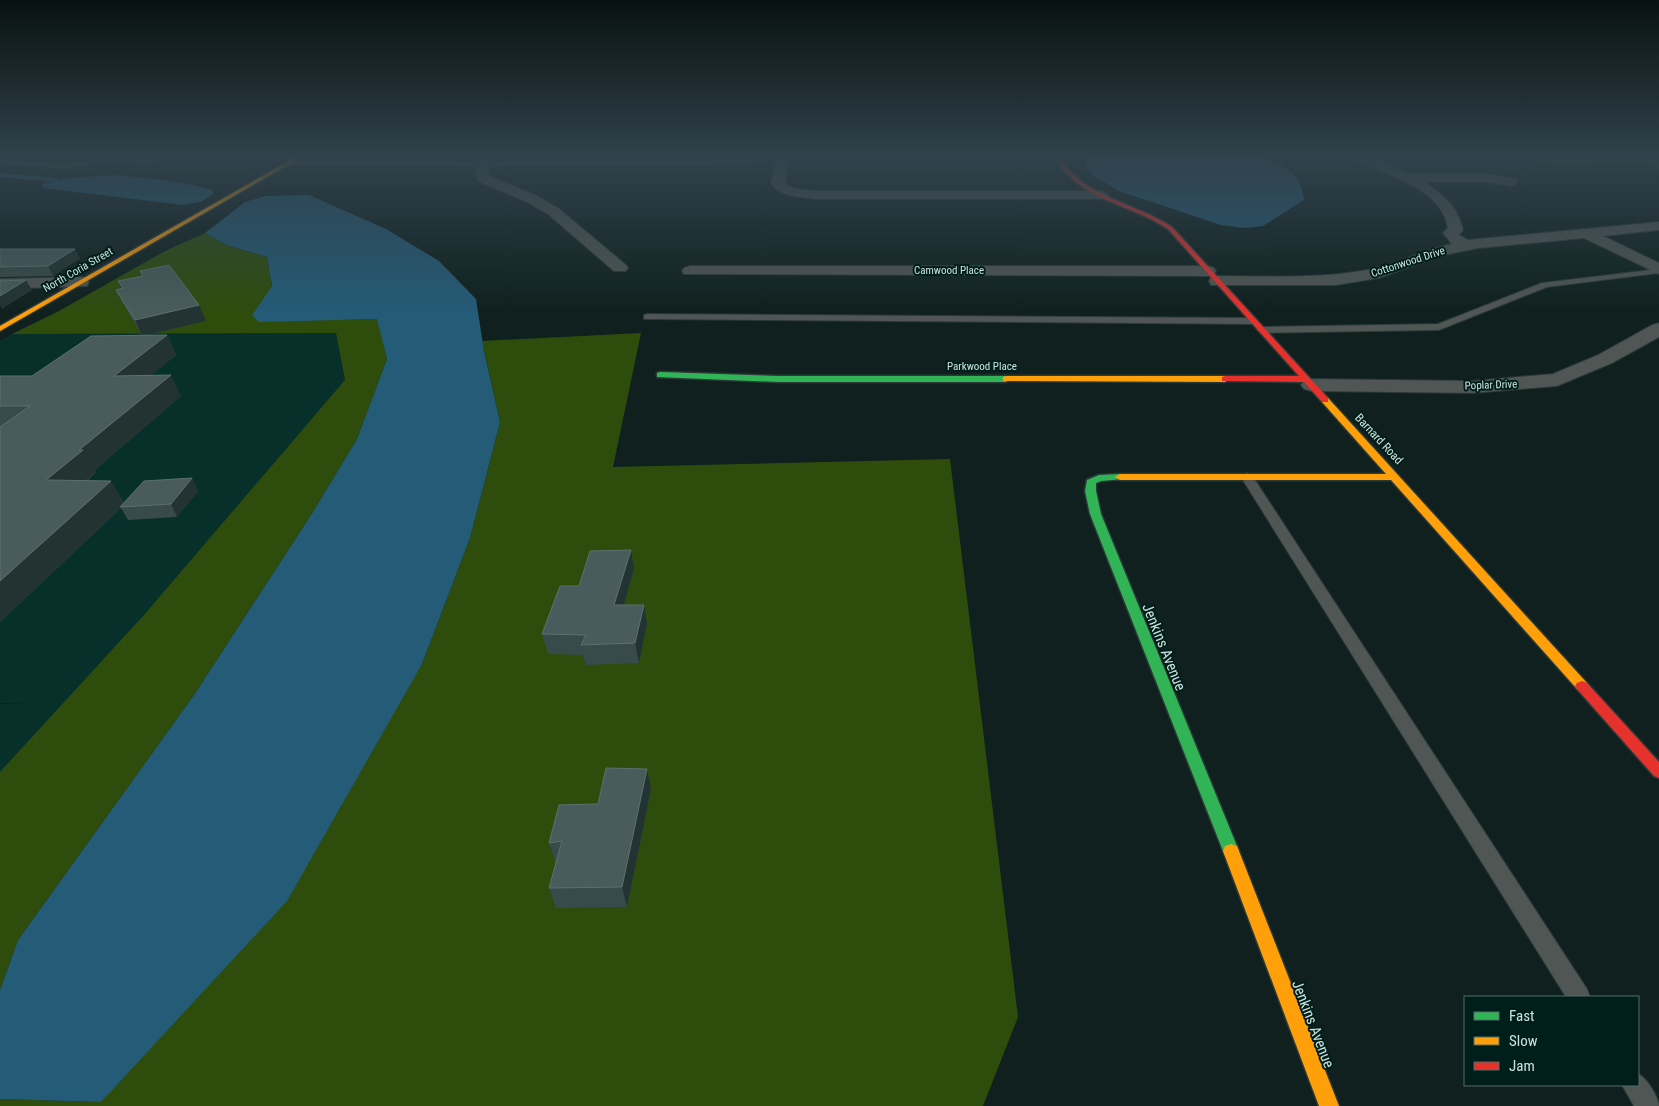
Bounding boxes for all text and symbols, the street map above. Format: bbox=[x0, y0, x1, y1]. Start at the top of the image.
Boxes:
street label: Cottonwood Drive bbox=[1369, 244, 1447, 280]
street label: North Coria Street bbox=[41, 245, 115, 295]
street label: Camwood Place bbox=[914, 264, 984, 277]
street label: Parkwood Place bbox=[947, 360, 1017, 373]
street label: Poplar Drive bbox=[1464, 378, 1518, 392]
street label: Barnard Road bbox=[1352, 411, 1406, 467]
street label: Jenkins Avenue bbox=[1138, 601, 1190, 693]
street label: Jenkins Avenue bbox=[1288, 978, 1338, 1070]
legend bbox=[1464, 996, 1639, 1086]
text: Fast bbox=[1509, 1007, 1534, 1025]
text: Slow bbox=[1509, 1032, 1538, 1050]
text: Jam bbox=[1509, 1057, 1535, 1075]

